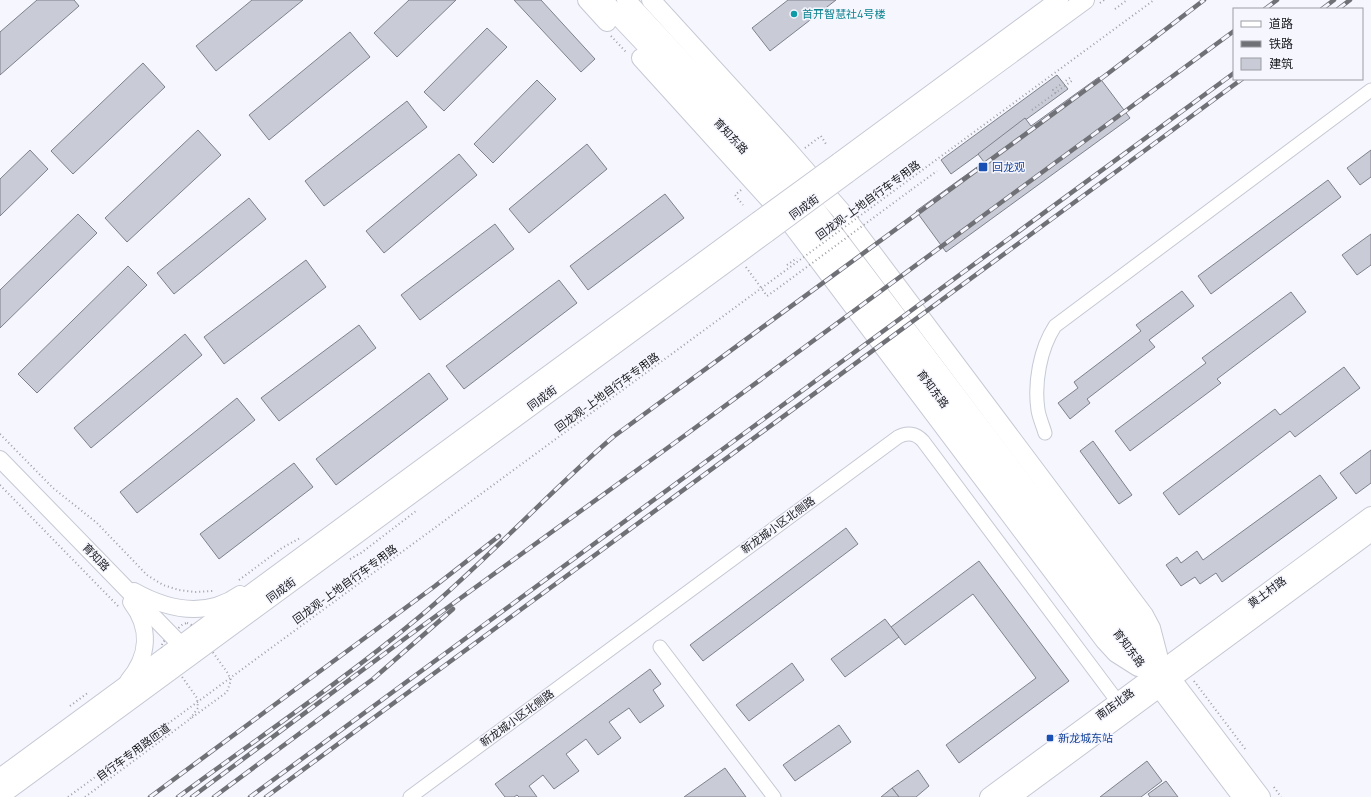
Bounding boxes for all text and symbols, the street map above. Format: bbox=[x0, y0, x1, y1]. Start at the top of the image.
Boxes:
place label: 首开智慧社4号楼 bbox=[802, 6, 885, 21]
legend bbox=[1233, 8, 1363, 80]
marker: 首开智慧社4号楼 bbox=[789, 9, 799, 19]
text: 道路 bbox=[1269, 15, 1293, 32]
text: 铁路 bbox=[1269, 35, 1293, 52]
text: 建筑 bbox=[1269, 55, 1293, 72]
street label: 育知东路 bbox=[711, 114, 752, 157]
street label: 回龙观-上地自行车专用路 bbox=[812, 157, 923, 243]
place label: 回龙观 bbox=[992, 159, 1025, 174]
marker: 回龙观 bbox=[977, 161, 989, 173]
street label: 同成街 bbox=[786, 191, 821, 222]
street label: 回龙观-上地自行车专用路 bbox=[551, 349, 662, 435]
street label: 育知东路 bbox=[914, 367, 953, 411]
street label: 同成街 bbox=[524, 382, 559, 413]
street label: 新龙城小区北侧路 bbox=[738, 493, 818, 557]
street label: 育知路 bbox=[80, 540, 113, 574]
street label: 回龙观-上地自行车专用路 bbox=[289, 541, 400, 627]
street label: 黄土村路 bbox=[1244, 573, 1289, 611]
street label: 同成街 bbox=[263, 574, 298, 605]
street label: 育知东路 bbox=[1110, 626, 1149, 670]
street label: 南店北路 bbox=[1092, 685, 1137, 723]
street label: 新龙城小区北侧路 bbox=[477, 686, 557, 750]
street label: 自行车专用路匝道 bbox=[93, 720, 173, 784]
place label: 新龙城东站 bbox=[1058, 730, 1113, 745]
marker: 新龙城东站 bbox=[1045, 733, 1055, 743]

